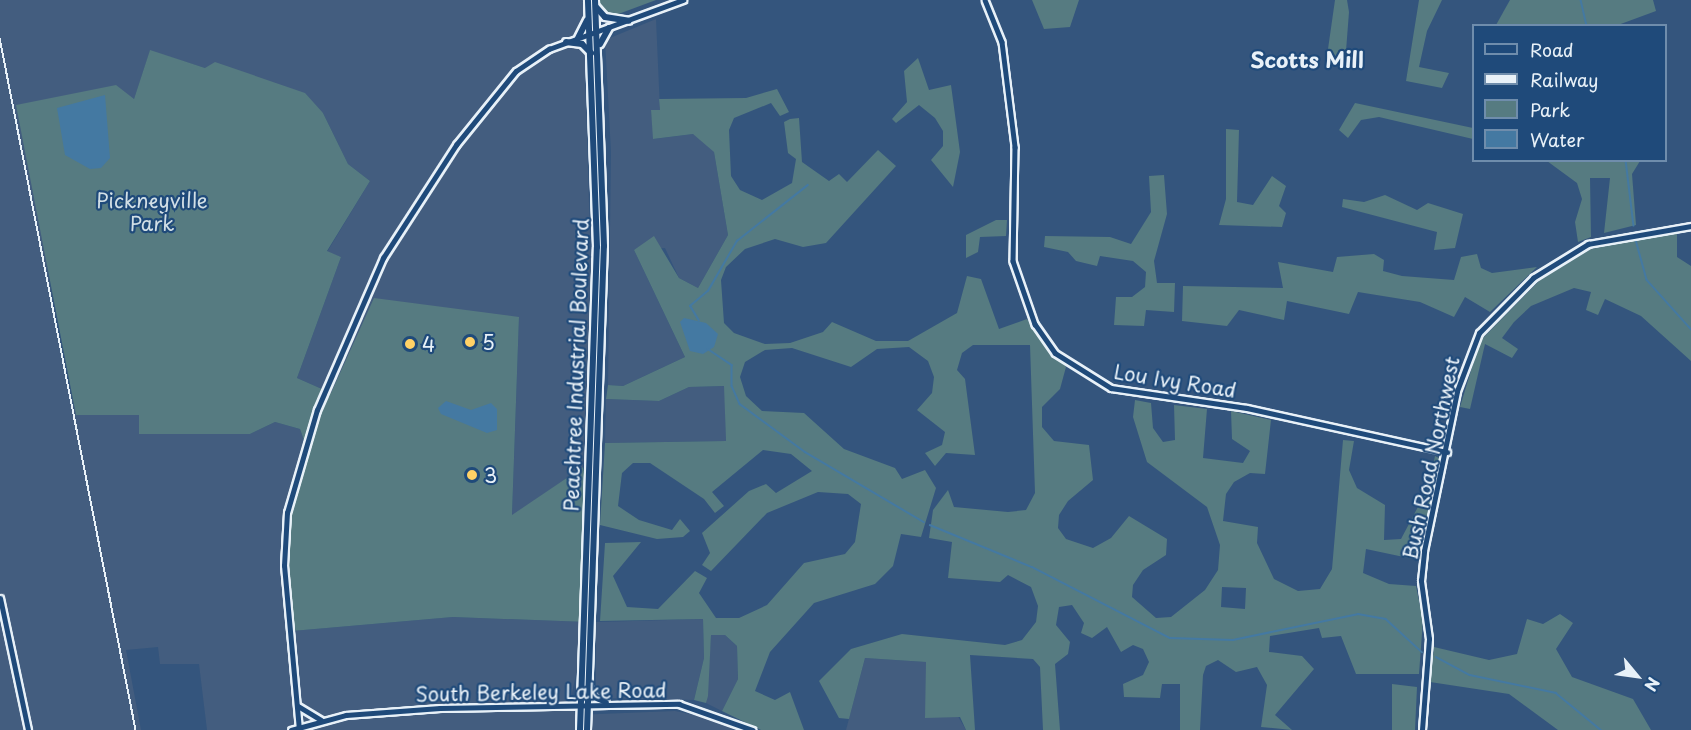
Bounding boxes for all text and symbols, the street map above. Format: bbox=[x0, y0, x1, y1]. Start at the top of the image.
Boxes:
legend bbox=[1472, 24, 1667, 162]
text: Road bbox=[1530, 36, 1574, 63]
district label: Scotts Mill bbox=[1251, 46, 1363, 72]
text: Railway bbox=[1530, 66, 1598, 93]
text: Park bbox=[1530, 96, 1570, 123]
text: Water bbox=[1530, 126, 1584, 153]
park label: Pickneyville Park bbox=[96, 188, 208, 235]
street label: Peachtree Industrial Boulevard bbox=[559, 217, 593, 513]
place label: 5 bbox=[482, 330, 495, 354]
place label: 4 bbox=[422, 332, 435, 356]
marker: 5 bbox=[463, 335, 477, 349]
marker: 4 bbox=[403, 337, 417, 351]
street label: Bush Road Northwest bbox=[1398, 354, 1464, 562]
street label: Lou Ivy Road bbox=[1112, 360, 1238, 402]
place label: 3 bbox=[484, 463, 497, 487]
marker: 3 bbox=[465, 468, 479, 482]
north arrow bbox=[1607, 646, 1667, 706]
text: N bbox=[1639, 673, 1666, 696]
street label: South Berkeley Lake Road bbox=[415, 678, 667, 706]

